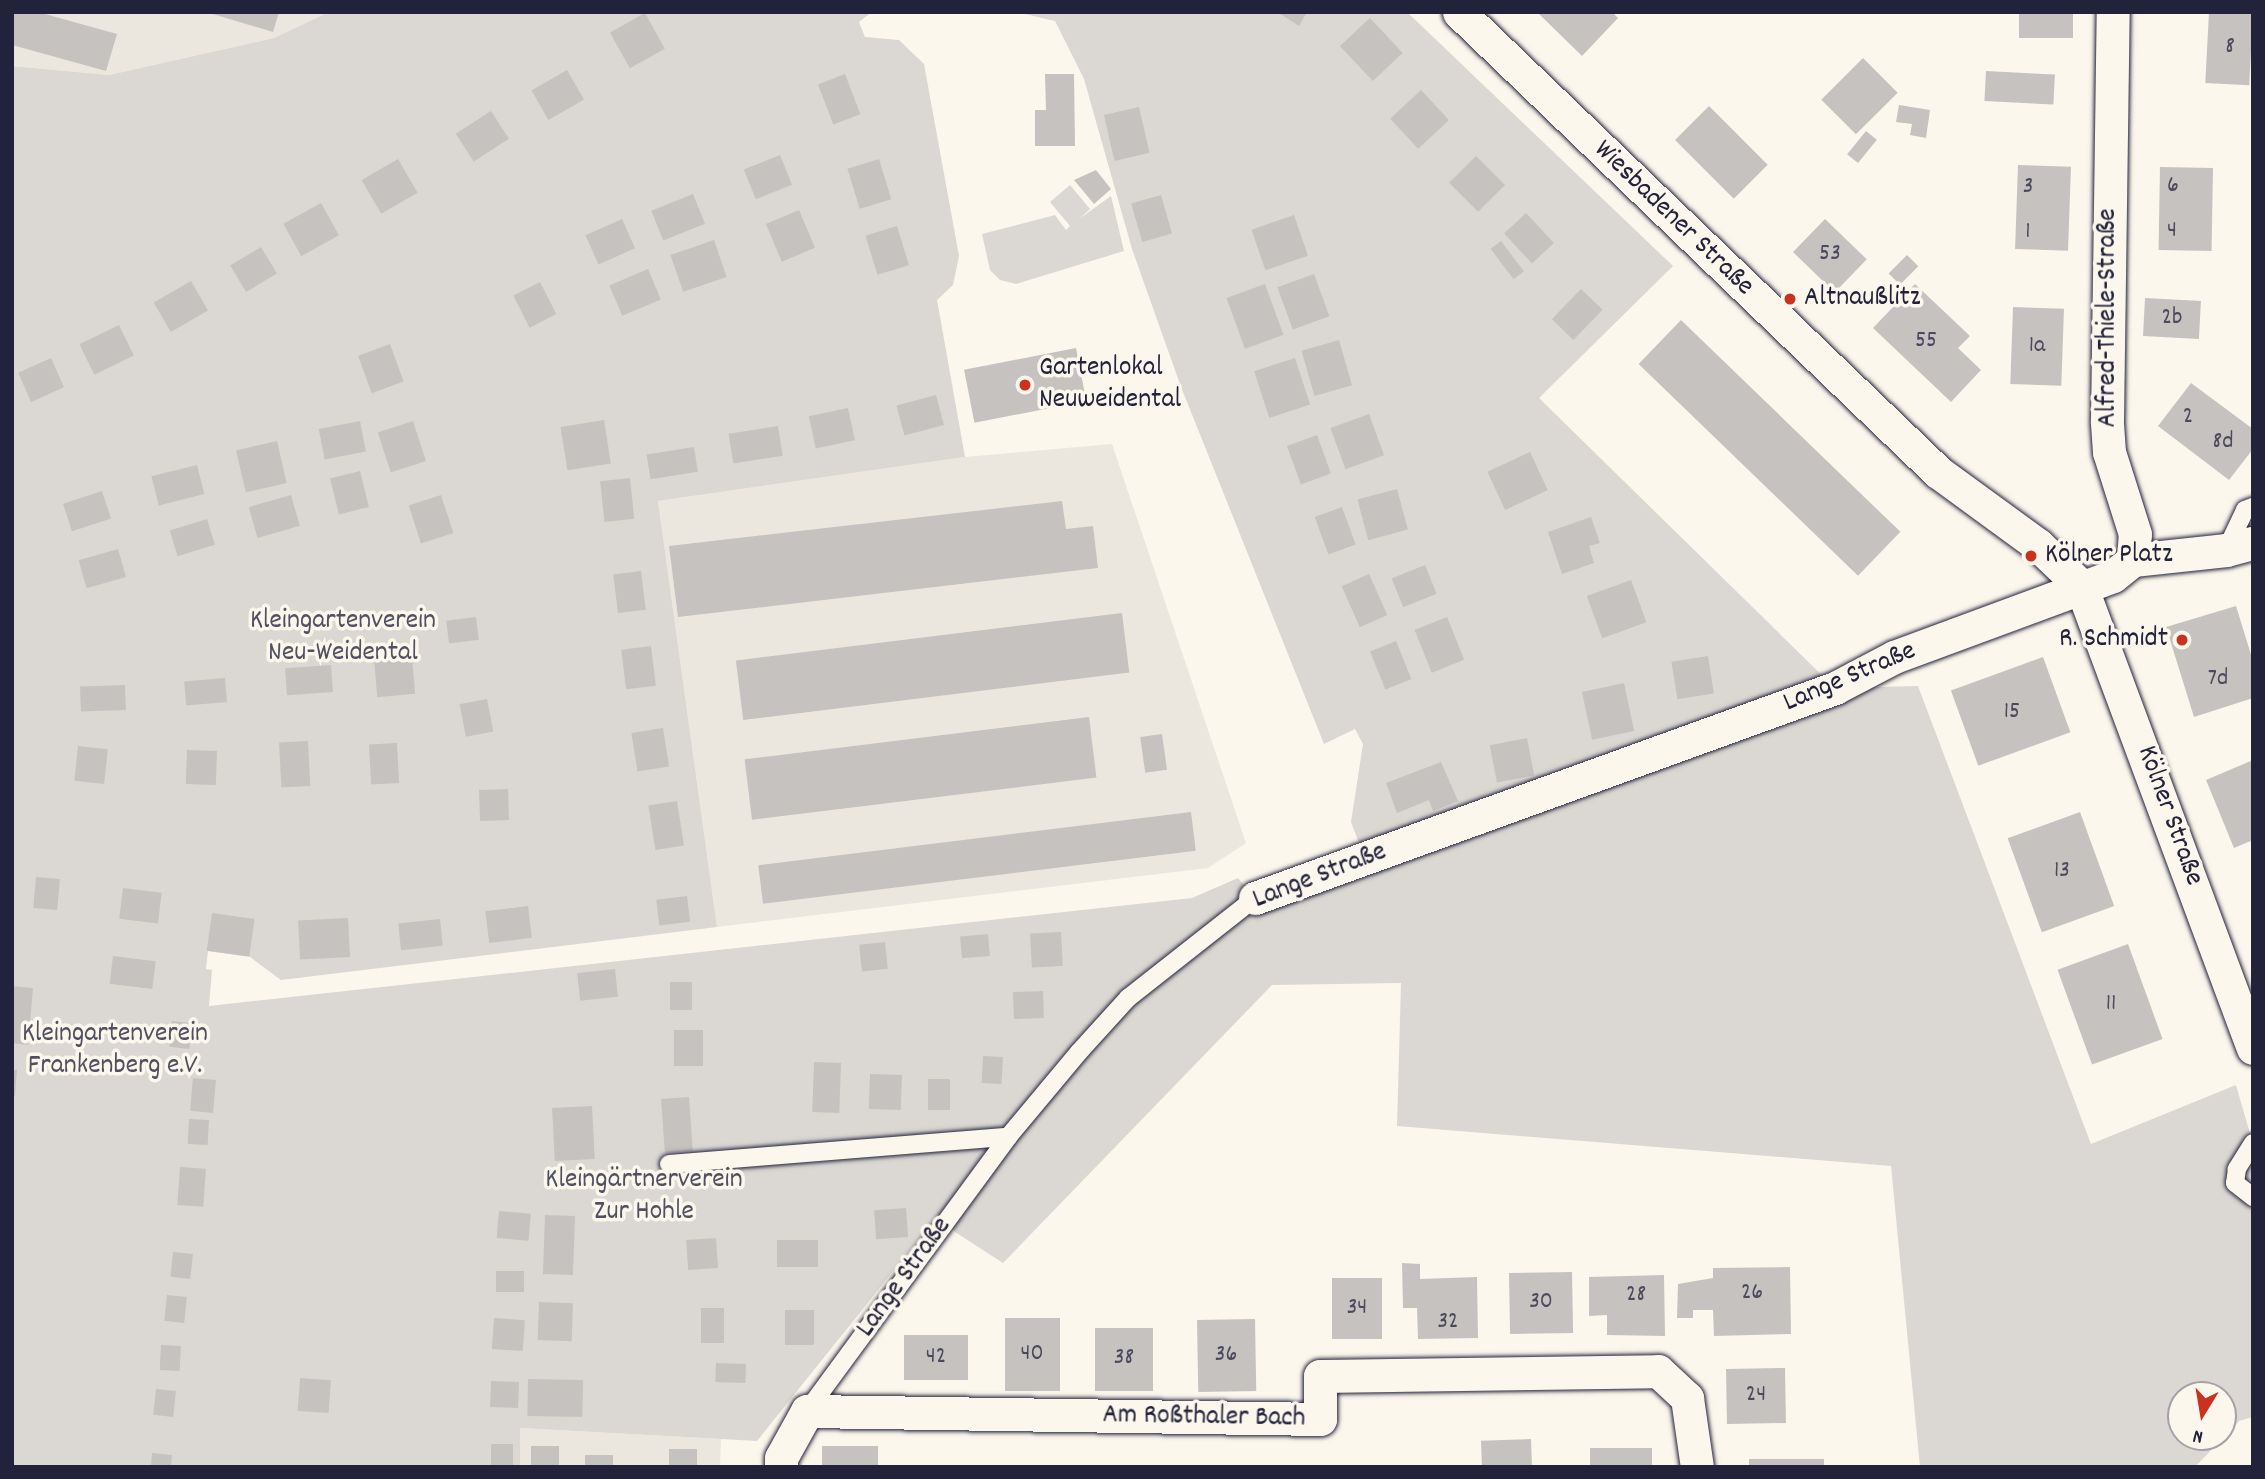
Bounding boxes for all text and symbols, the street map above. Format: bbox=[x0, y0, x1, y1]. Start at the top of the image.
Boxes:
house number: 8 bbox=[2225, 34, 2235, 62]
street label: Wiesbadener Straße bbox=[1586, 134, 1760, 304]
house number: 6 bbox=[2167, 173, 2179, 201]
house number: 3 bbox=[2023, 174, 2033, 202]
street label: Alfred-Thiele-Straße bbox=[2092, 208, 2126, 428]
house number: 4 bbox=[2167, 218, 2177, 246]
house number: 1 bbox=[2025, 219, 2031, 247]
house number: 53 bbox=[1819, 241, 1841, 269]
place label: Altnaußlitz bbox=[1804, 282, 1920, 316]
marker: Altnaußlitz bbox=[1782, 291, 1798, 307]
house number: 2b bbox=[2162, 305, 2182, 333]
house number: 55 bbox=[1915, 328, 1937, 356]
house number: 1a bbox=[2029, 333, 2045, 361]
place label: Gartenlokal Neuweidental bbox=[1039, 352, 1181, 418]
marker: Gartenlokal Neuweidental bbox=[1017, 377, 1033, 393]
house number: 2 bbox=[2183, 404, 2193, 432]
house number: 8d bbox=[2213, 429, 2233, 457]
place label: Kölner Platz bbox=[2045, 539, 2173, 573]
marker: Kölner Platz bbox=[2023, 548, 2039, 564]
park label: Kleingartenverein Neu-Weidental bbox=[250, 605, 436, 671]
place label: R. Schmidt bbox=[2059, 623, 2168, 657]
marker: R. Schmidt bbox=[2174, 632, 2190, 648]
street label: Lange Straße bbox=[1779, 635, 1921, 721]
house number: 7d bbox=[2208, 666, 2228, 694]
house number: 15 bbox=[2004, 699, 2020, 727]
street label: Kölner Straße bbox=[2128, 742, 2210, 890]
street label: Lange Straße bbox=[1248, 836, 1392, 918]
house number: 13 bbox=[2054, 858, 2070, 886]
house number: 11 bbox=[2106, 991, 2116, 1019]
park label: Kleingartenverein Frankenberg e.V. bbox=[22, 1018, 208, 1084]
park label: Kleingärtnerverein Zur Hohle bbox=[545, 1164, 743, 1230]
street label: Lange Straße bbox=[850, 1211, 960, 1345]
house number: 26 bbox=[1741, 1280, 1763, 1308]
house number: 28 bbox=[1626, 1282, 1646, 1310]
house number: 30 bbox=[1529, 1289, 1553, 1317]
house number: 34 bbox=[1347, 1295, 1367, 1323]
house number: 32 bbox=[1437, 1309, 1459, 1337]
house number: 40 bbox=[1020, 1341, 1044, 1369]
house number: 36 bbox=[1215, 1342, 1237, 1370]
house number: 42 bbox=[926, 1344, 946, 1372]
house number: 38 bbox=[1114, 1345, 1134, 1373]
north arrow bbox=[2167, 1381, 2237, 1451]
house number: 24 bbox=[1746, 1382, 1766, 1410]
street label: Am Roßthaler Bach bbox=[1102, 1399, 1306, 1437]
text: N bbox=[2191, 1421, 2205, 1449]

